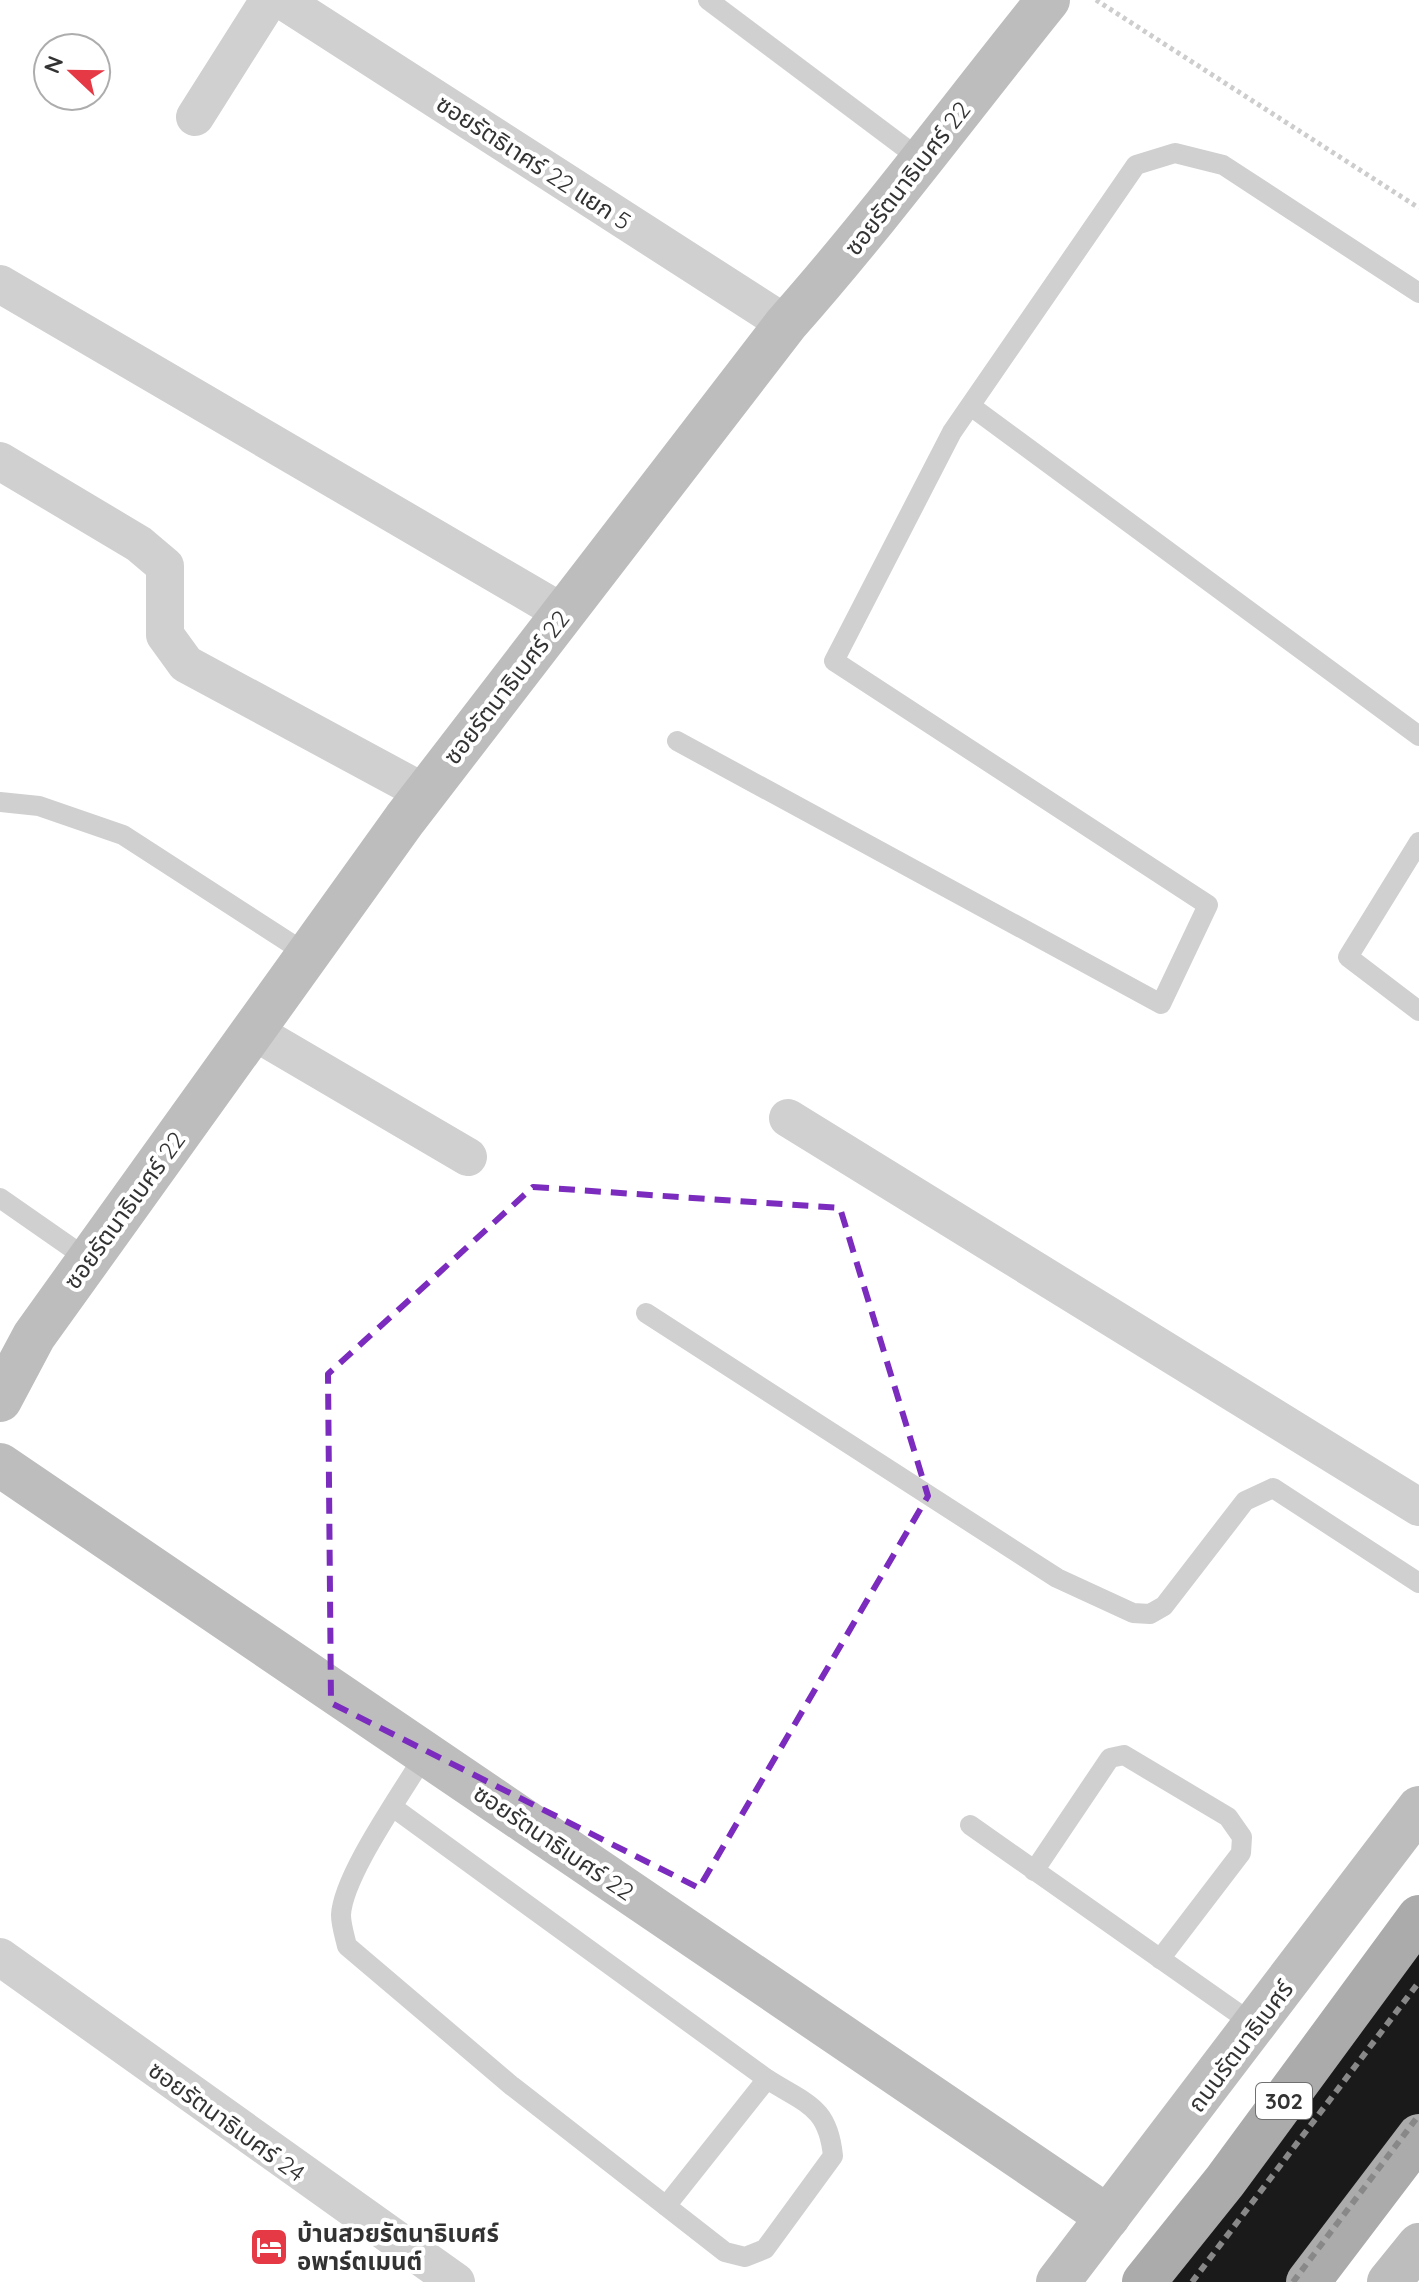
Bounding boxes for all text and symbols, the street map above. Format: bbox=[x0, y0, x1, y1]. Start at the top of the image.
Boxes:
north arrow bbox=[32, 32, 112, 112]
text: N bbox=[37, 52, 69, 77]
street label: ซอยรัตธิเาศร์ 22 แยก 5 bbox=[431, 88, 637, 236]
street label: ซอยรัตนาธิเบศร์ 22 bbox=[838, 95, 976, 261]
street label: ซอยรัตนาธิเบศร์ 22 bbox=[437, 604, 575, 770]
street label: ซอยรัตนาธิเบศร์ 22 bbox=[57, 1125, 191, 1295]
street label: ซอยรัตนาธิเบศร์ 22 bbox=[468, 1777, 640, 1907]
street label: ถนนรัตนาธิเบศร์ bbox=[1181, 1974, 1300, 2118]
street label: ซอยรัตนาธิเบศร์ 24 bbox=[143, 2054, 311, 2188]
road number: 302 bbox=[1256, 2083, 1312, 2119]
place label: บ้านสวยรัตนาธิเบศร์ อพาร์ตเมนต์ bbox=[297, 2218, 499, 2276]
hotel icon: บ้านสวยรัตนาธิเบศร์ อพาร์ตเมนต์ bbox=[248, 2226, 290, 2268]

